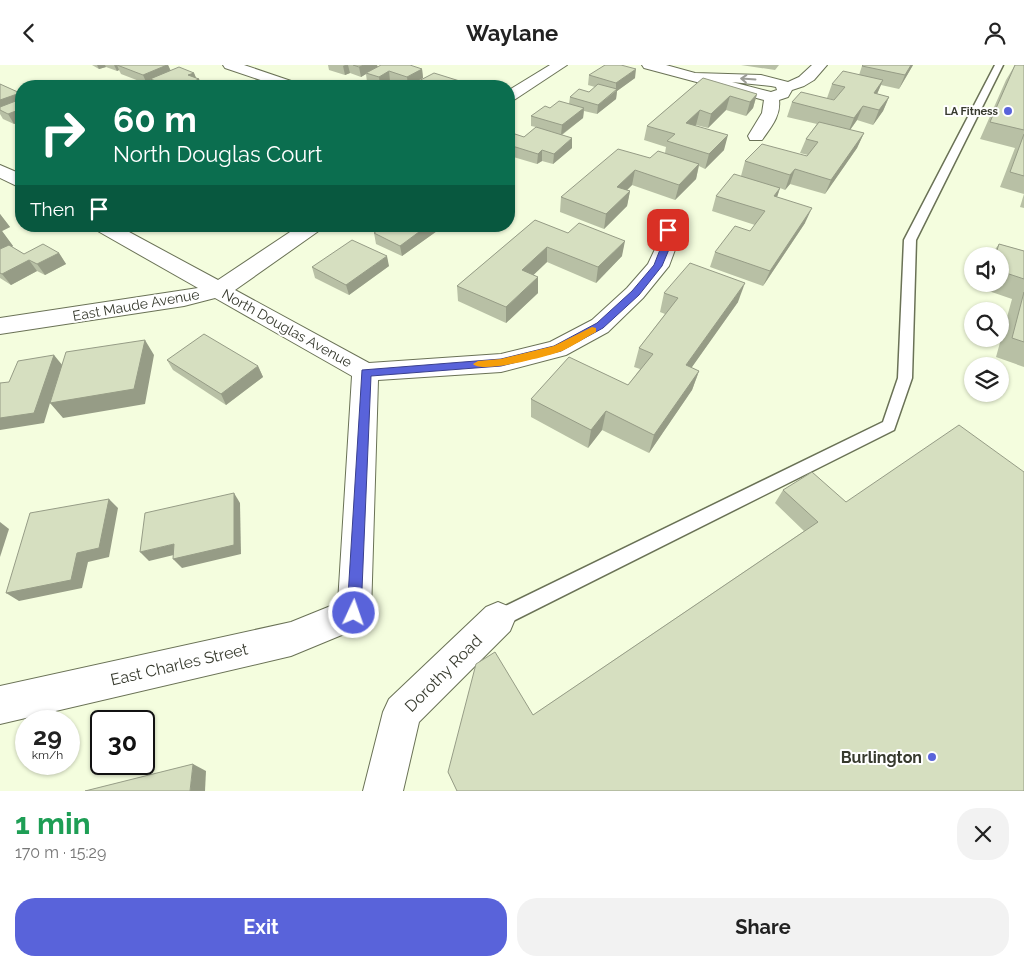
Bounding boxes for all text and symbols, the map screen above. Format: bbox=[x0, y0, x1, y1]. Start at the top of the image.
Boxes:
icon: back bbox=[15, 19, 43, 47]
icon: person bbox=[981, 19, 1009, 47]
text: Waylane bbox=[466, 20, 558, 46]
one-way arrow bbox=[740, 74, 756, 83]
text: 60 m bbox=[113, 99, 197, 140]
icon: right bbox=[30, 100, 95, 165]
place label: LA Fitness bbox=[944, 105, 999, 118]
marker: LA Fitness bbox=[1002, 105, 1014, 117]
text: North Douglas Court bbox=[113, 141, 322, 167]
icon: arrive bbox=[85, 195, 113, 223]
text: Then bbox=[30, 198, 75, 220]
pin bbox=[647, 209, 689, 251]
icon: arrive bbox=[654, 216, 682, 244]
map controls bbox=[964, 247, 1009, 402]
button: sound bbox=[964, 247, 1009, 292]
street label: East Maude Avenue bbox=[71, 286, 201, 324]
street label: North Douglas Avenue bbox=[219, 286, 355, 370]
button: search bbox=[964, 302, 1009, 347]
button: layers bbox=[964, 357, 1009, 402]
position arrow bbox=[327, 586, 379, 638]
street label: Dorothy Road bbox=[401, 631, 486, 716]
street label: East Charles Street bbox=[109, 639, 250, 690]
speed limit sign: 30 bbox=[90, 710, 155, 775]
text: 29 bbox=[33, 721, 62, 751]
text: km/h bbox=[32, 748, 63, 762]
place label: Burlington bbox=[841, 748, 922, 767]
marker: Burlington bbox=[926, 751, 938, 763]
text: 1 min bbox=[15, 806, 91, 841]
button: close bbox=[957, 808, 1009, 860]
text: 170 m · 15:29 bbox=[15, 843, 106, 862]
button: Exit bbox=[15, 898, 507, 956]
button: Share bbox=[517, 898, 1009, 956]

